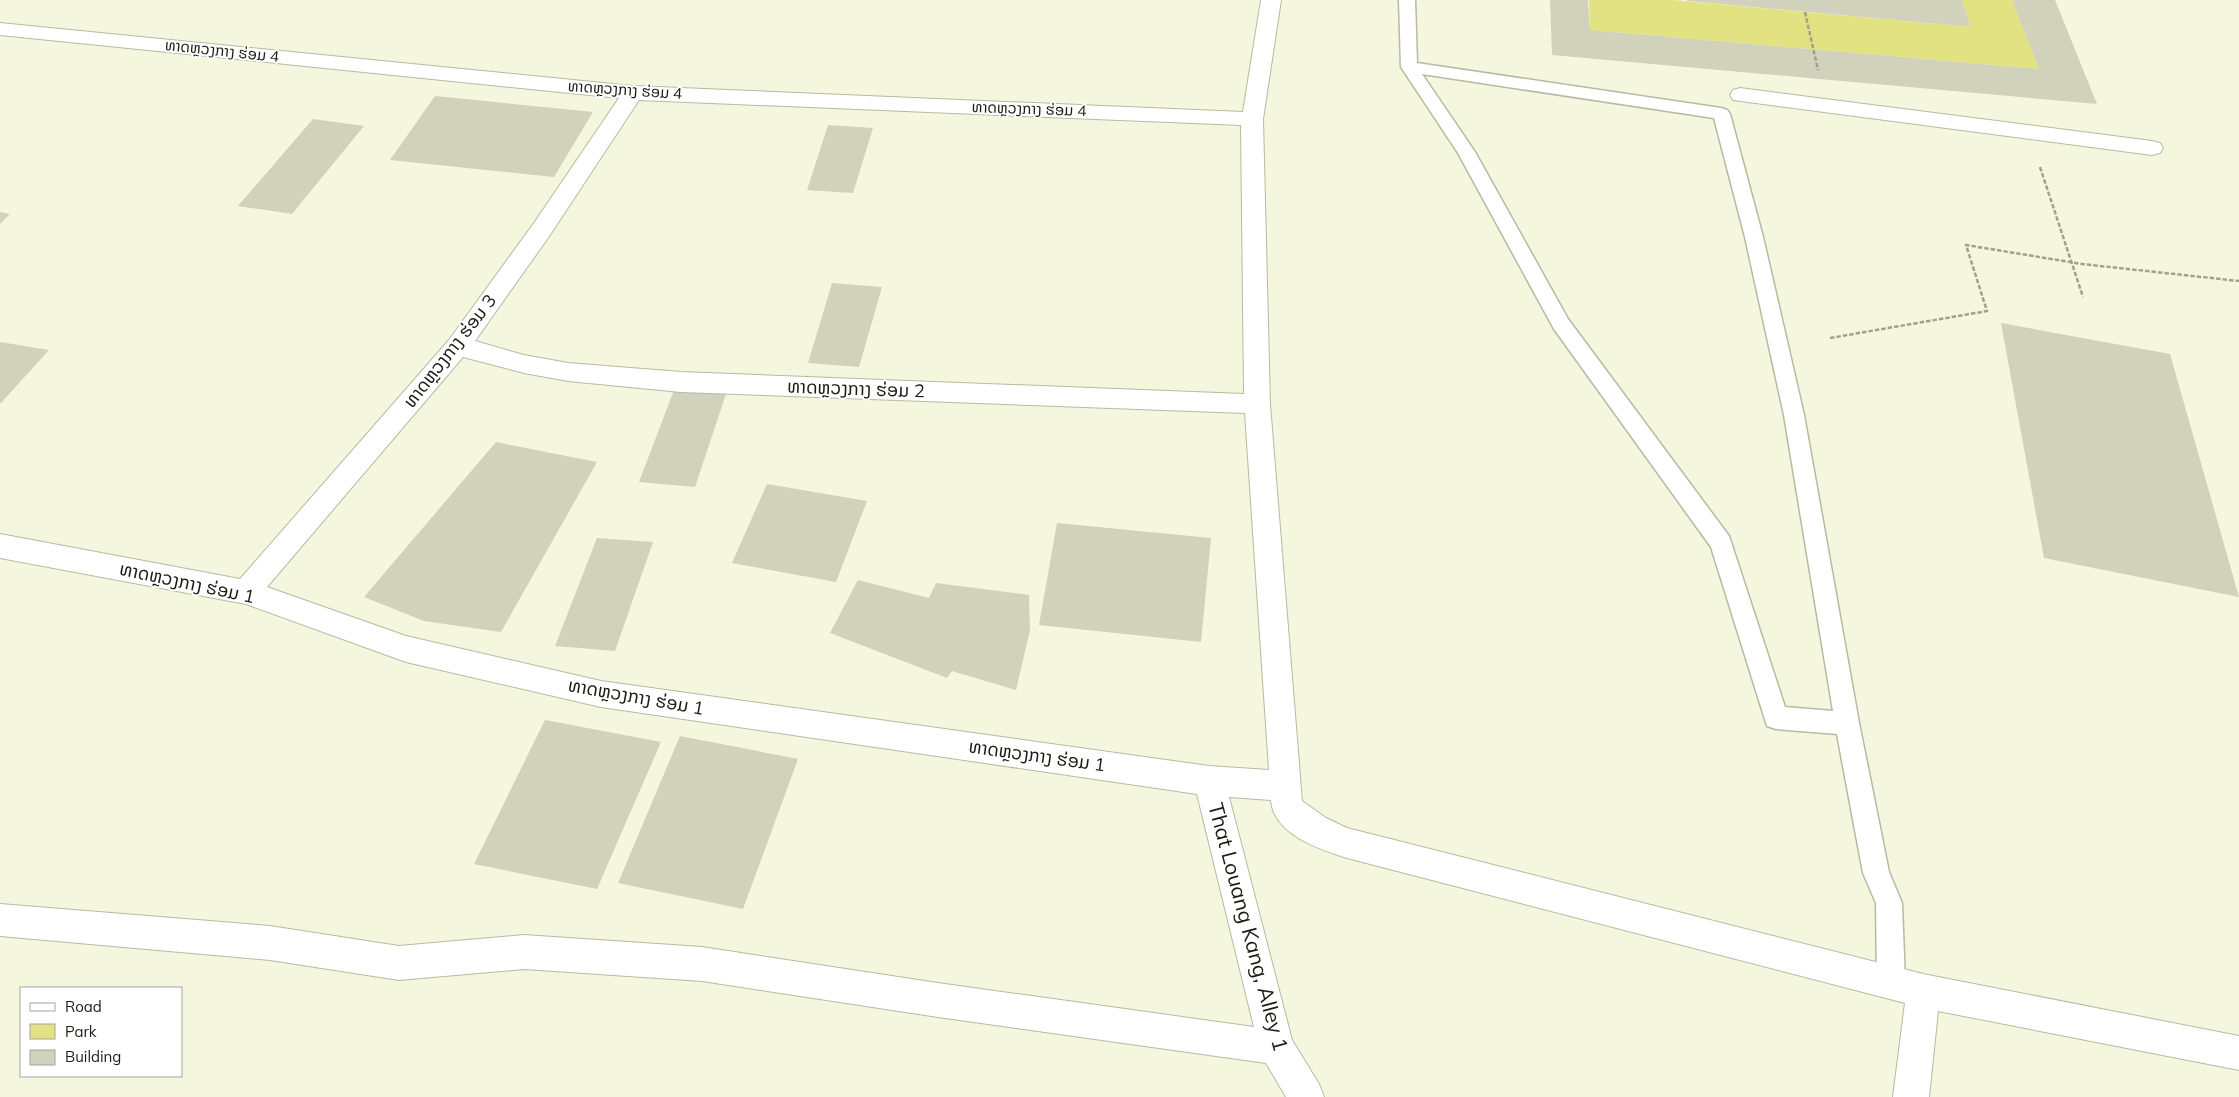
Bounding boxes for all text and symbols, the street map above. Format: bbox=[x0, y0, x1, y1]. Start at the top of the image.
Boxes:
street label: ທາດຫຼວງກາງ ຮ່ອມ 4 bbox=[164, 35, 280, 66]
street label: ທາດຫຼວງກາງ ຮ່ອມ 4 bbox=[567, 76, 683, 103]
street label: ທາດຫຼວງກາງ ຮ່ອມ 4 bbox=[971, 97, 1087, 120]
street label: ທາດຫຼວງກາງ ຮ່ອມ 3 bbox=[398, 289, 501, 412]
street label: ທາດຫຼວງກາງ ຮ່ອມ 2 bbox=[787, 375, 925, 402]
street label: ທາດຫຼວງກາງ ຮ່ອມ 1 bbox=[117, 557, 257, 608]
street label: ທາດຫຼວງກາງ ຮ່ອມ 1 bbox=[566, 673, 706, 720]
street label: ທາດຫຼວງກາງ ຮ່ອມ 1 bbox=[967, 735, 1107, 776]
street label: That Louang Kang, Alley 1 bbox=[1203, 800, 1295, 1054]
legend bbox=[20, 987, 182, 1077]
text: Road bbox=[65, 997, 102, 1016]
text: Park bbox=[65, 1022, 97, 1041]
text: Building bbox=[65, 1047, 121, 1066]

